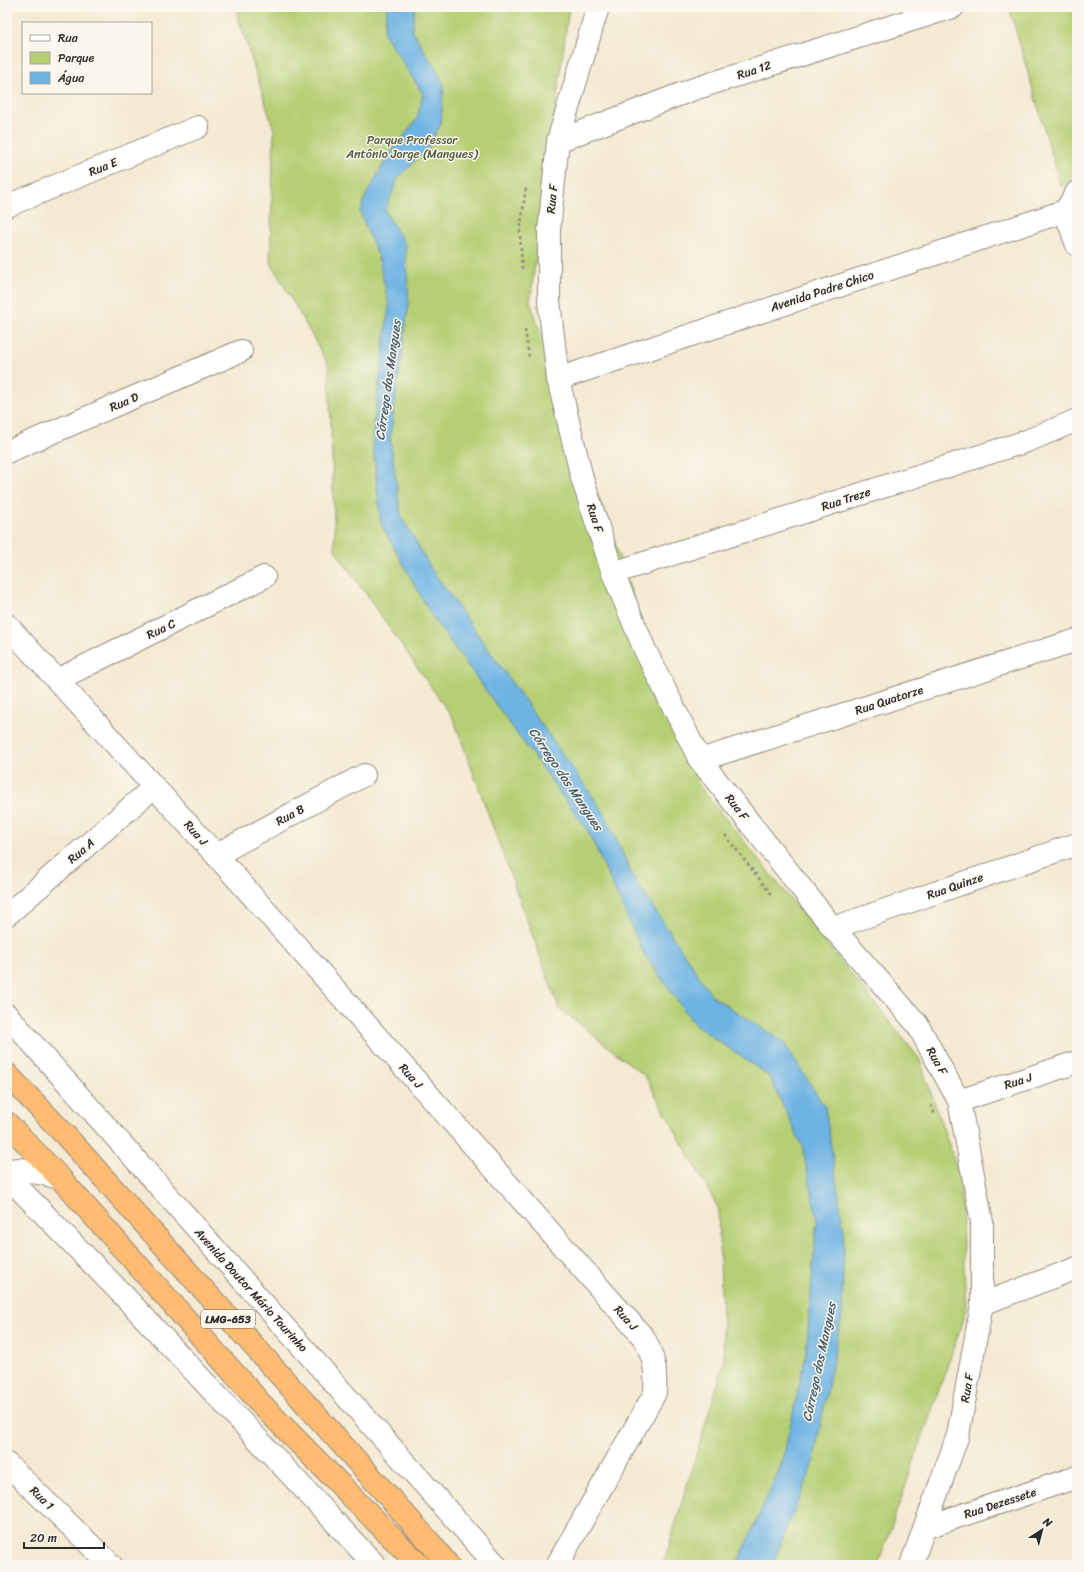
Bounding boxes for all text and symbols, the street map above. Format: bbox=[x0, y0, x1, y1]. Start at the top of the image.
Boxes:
legend bbox=[22, 22, 152, 94]
text: Rua bbox=[58, 27, 79, 49]
text: Parque bbox=[58, 47, 95, 69]
street label: Rua 12 bbox=[734, 54, 774, 86]
text: Água bbox=[57, 67, 85, 89]
park label: Parque Professor Antônio Jorge (Mangues) bbox=[345, 129, 479, 165]
street label: Rua E bbox=[85, 151, 122, 183]
street label: Rua F bbox=[540, 182, 565, 215]
street label: Avenida Padre Chico bbox=[766, 264, 877, 318]
water label: Córrego dos Mangues bbox=[368, 316, 408, 442]
street label: Rua D bbox=[106, 386, 143, 418]
street label: Rua Treze bbox=[818, 481, 874, 517]
street label: Rua F bbox=[580, 501, 610, 537]
street label: Rua C bbox=[143, 612, 180, 646]
street label: Rua Quatorze bbox=[852, 679, 926, 721]
water label: Córrego dos Mangues bbox=[523, 722, 611, 837]
street label: Rua F bbox=[719, 789, 756, 827]
street label: Rua B bbox=[271, 798, 309, 832]
street label: Rua J bbox=[178, 815, 214, 851]
street label: Rua A bbox=[62, 833, 100, 869]
street label: Rua Quinze bbox=[924, 866, 986, 906]
street label: Rua F bbox=[920, 1043, 954, 1080]
street label: Rua J bbox=[393, 1058, 429, 1094]
street label: Rua J bbox=[1001, 1066, 1035, 1096]
street label: Avenida Doutor Mário Tourinho bbox=[188, 1222, 313, 1357]
water label: Córrego dos Mangues bbox=[795, 1298, 843, 1424]
street label: Rua J bbox=[608, 1300, 644, 1336]
road number: LMG-653 bbox=[201, 1310, 255, 1328]
street label: Rua F bbox=[954, 1370, 981, 1404]
street label: Rua 1 bbox=[24, 1480, 60, 1516]
street label: Rua Dezessete bbox=[961, 1481, 1039, 1525]
north arrow bbox=[1022, 1510, 1062, 1550]
text: N bbox=[1038, 1512, 1057, 1532]
scale bar bbox=[24, 1524, 104, 1550]
text: 20 m bbox=[30, 1527, 57, 1549]

